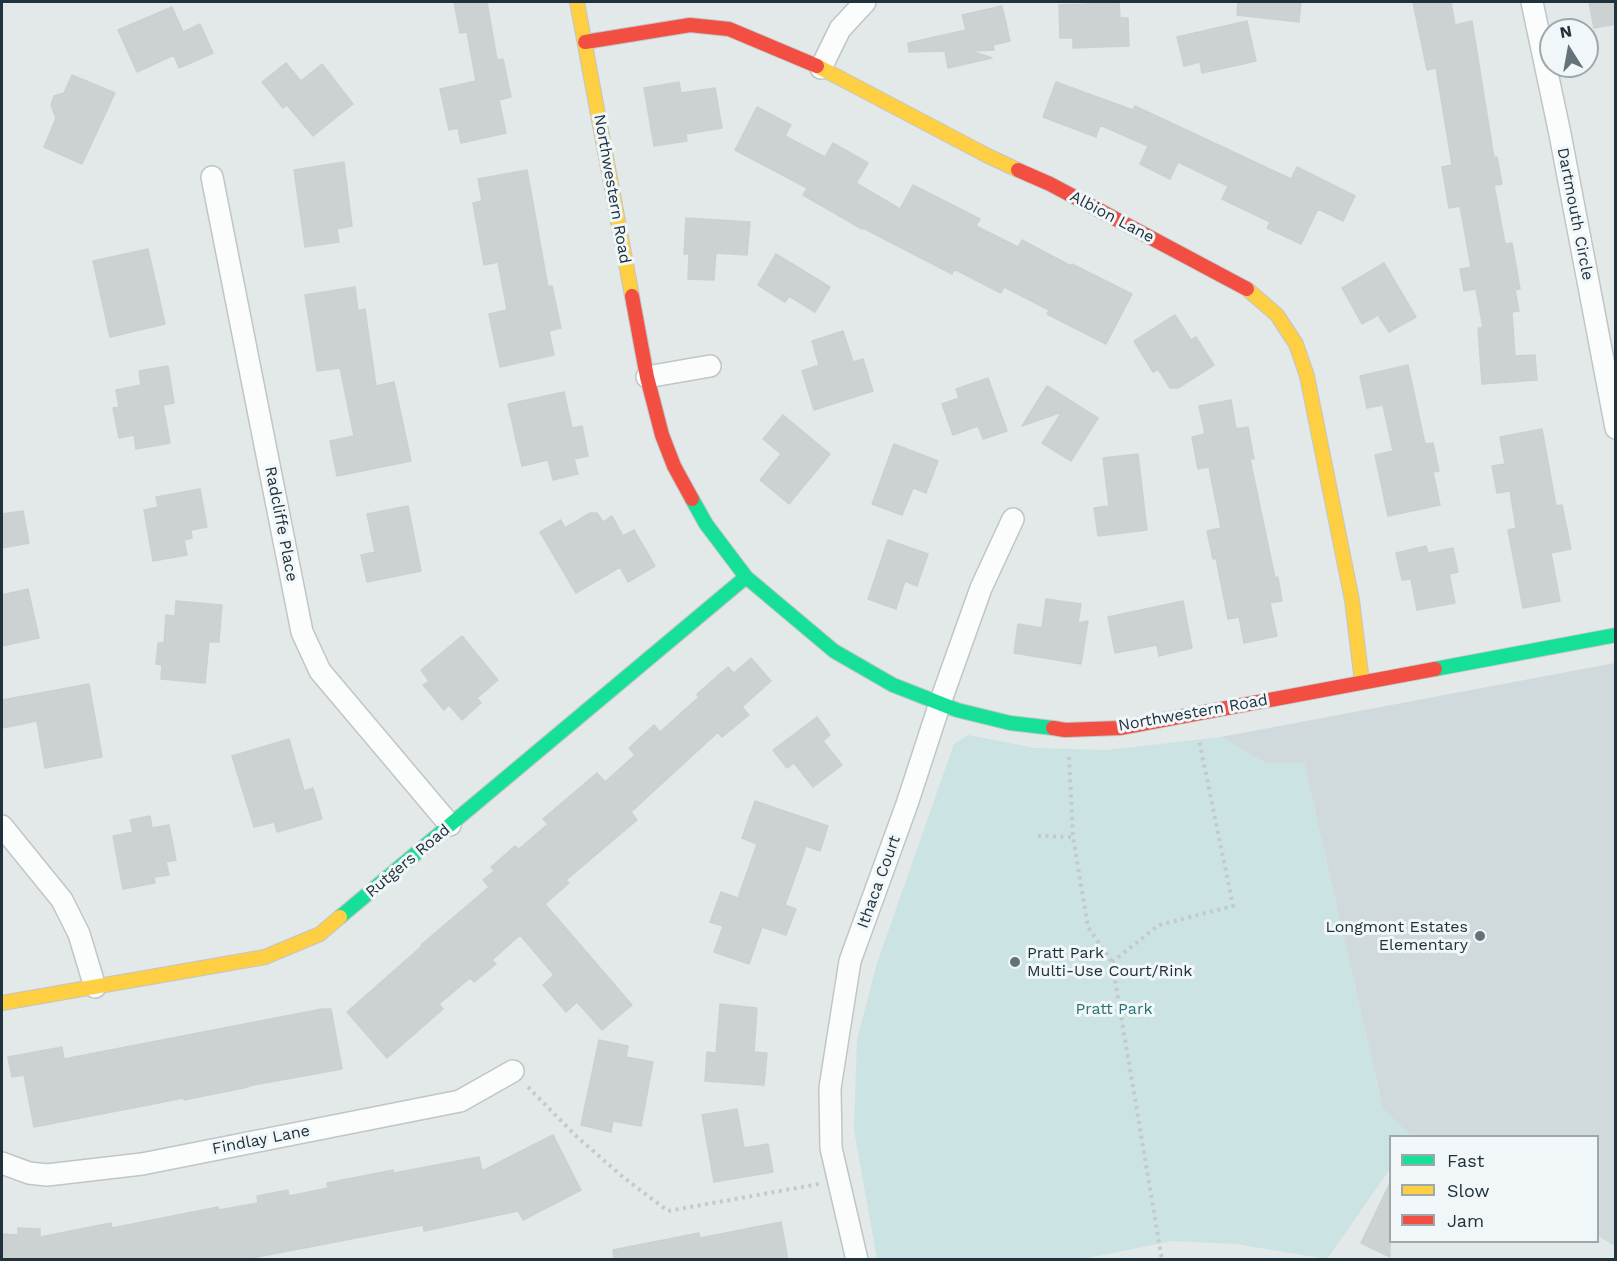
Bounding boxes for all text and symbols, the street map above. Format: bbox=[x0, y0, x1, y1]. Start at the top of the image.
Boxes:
north arrow bbox=[1539, 18, 1599, 78]
text: N bbox=[1558, 21, 1573, 42]
street label: Northwestern Road bbox=[589, 113, 635, 265]
street label: Dartmouth Circle bbox=[1553, 146, 1597, 282]
street label: Albion Lane bbox=[1067, 187, 1157, 247]
street label: Radcliffe Place bbox=[260, 465, 302, 583]
street label: Northwestern Road bbox=[1117, 690, 1269, 736]
street label: Rutgers Road bbox=[362, 820, 454, 902]
street label: Ithaca Court bbox=[853, 833, 905, 931]
place label: Longmont Estates Elementary bbox=[1325, 917, 1468, 955]
marker: Longmont Estates Elementary bbox=[1473, 929, 1487, 943]
place label: Pratt Park Multi-Use Court/Rink bbox=[1027, 943, 1192, 981]
marker: Pratt Park Multi-Use Court/Rink bbox=[1008, 955, 1022, 969]
park label: Pratt Park bbox=[1075, 999, 1153, 1019]
street label: Findlay Lane bbox=[211, 1121, 311, 1159]
legend bbox=[1389, 1135, 1599, 1243]
text: Fast bbox=[1447, 1150, 1484, 1171]
text: Slow bbox=[1447, 1180, 1490, 1201]
text: Jam bbox=[1447, 1210, 1484, 1231]

